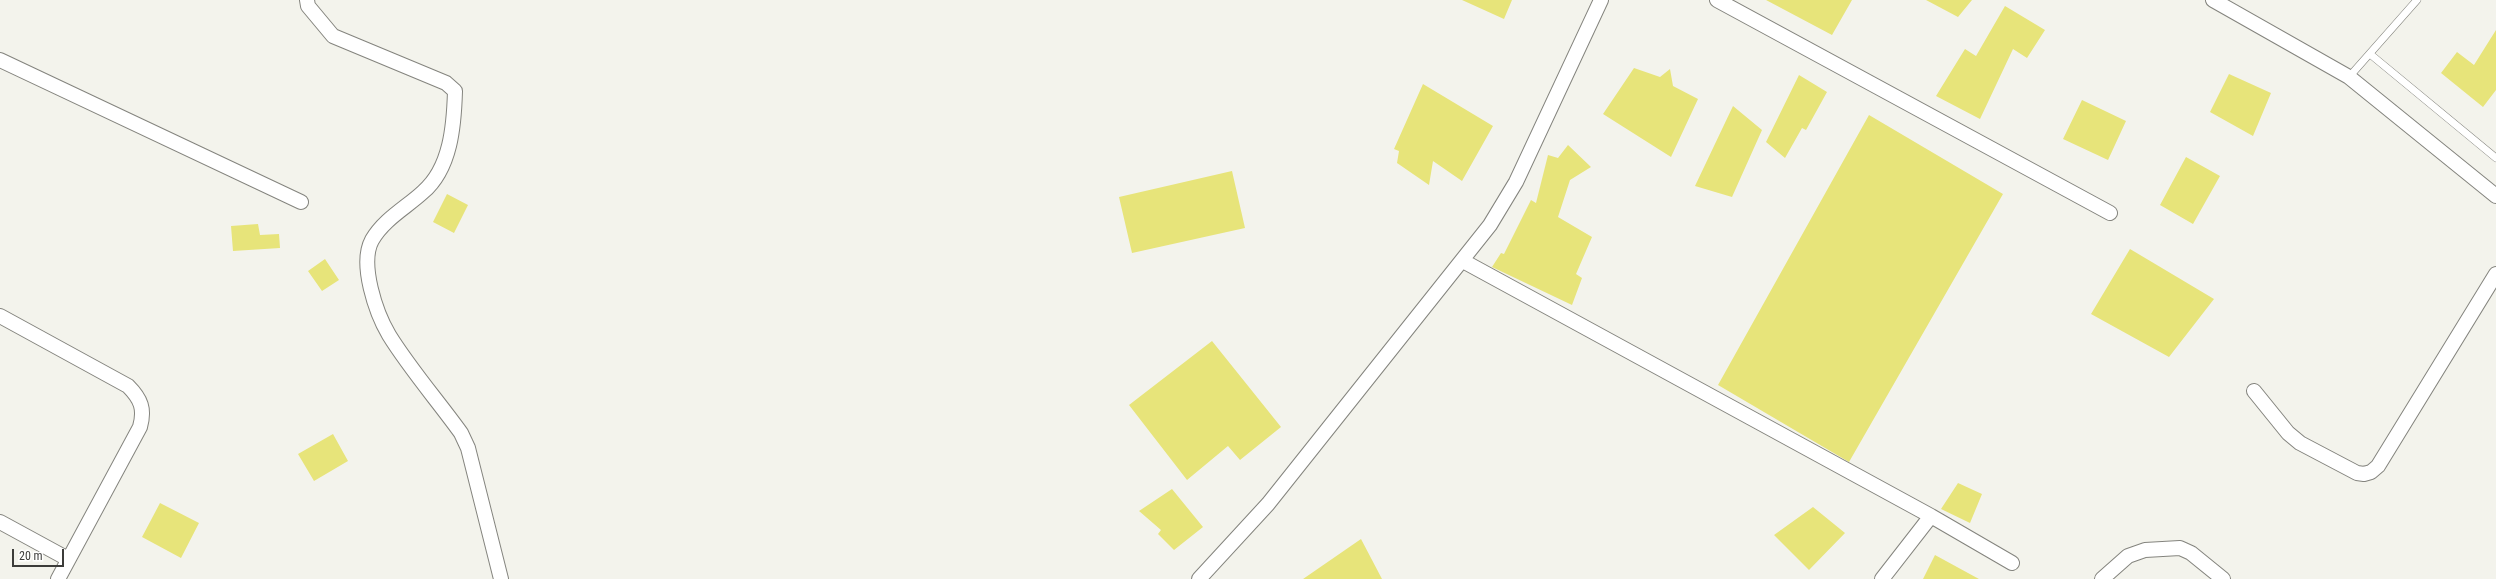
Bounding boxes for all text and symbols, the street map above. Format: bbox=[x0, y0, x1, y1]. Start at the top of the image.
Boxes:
scale bar bbox=[14, 541, 66, 567]
text: 20 m bbox=[19, 549, 43, 563]

